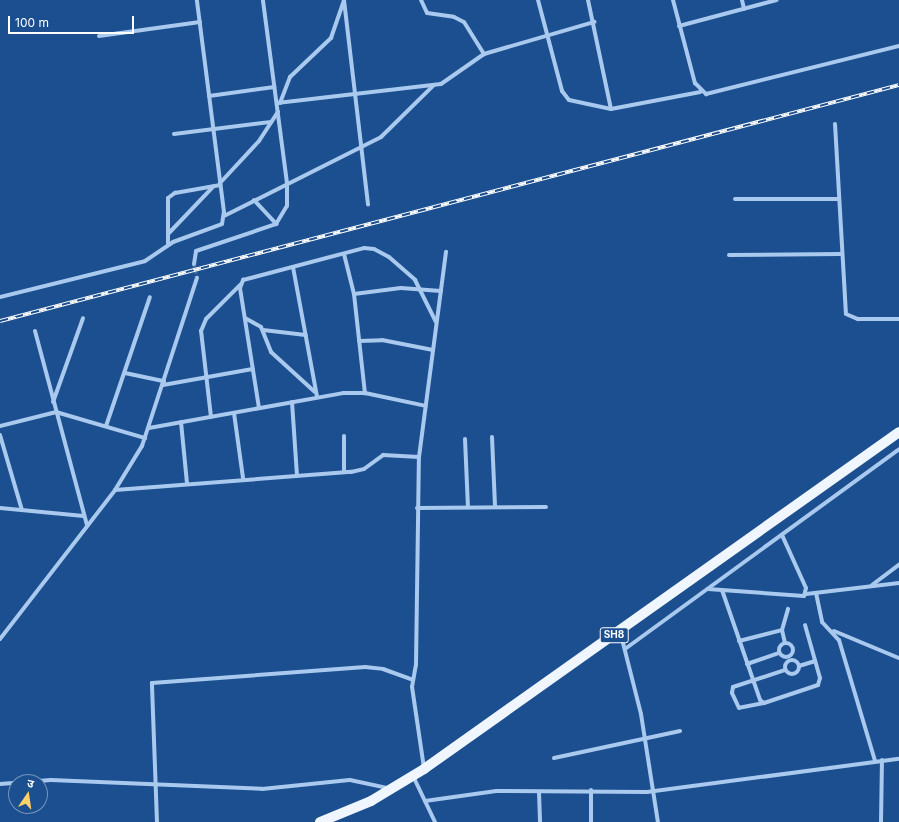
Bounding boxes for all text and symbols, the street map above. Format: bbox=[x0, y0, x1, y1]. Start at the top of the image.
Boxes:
scale bar bbox=[10, 8, 136, 34]
text: 100 m bbox=[15, 15, 49, 30]
road number: SH8 bbox=[599, 627, 629, 643]
north arrow bbox=[8, 774, 48, 814]
text: उ bbox=[26, 776, 35, 791]

